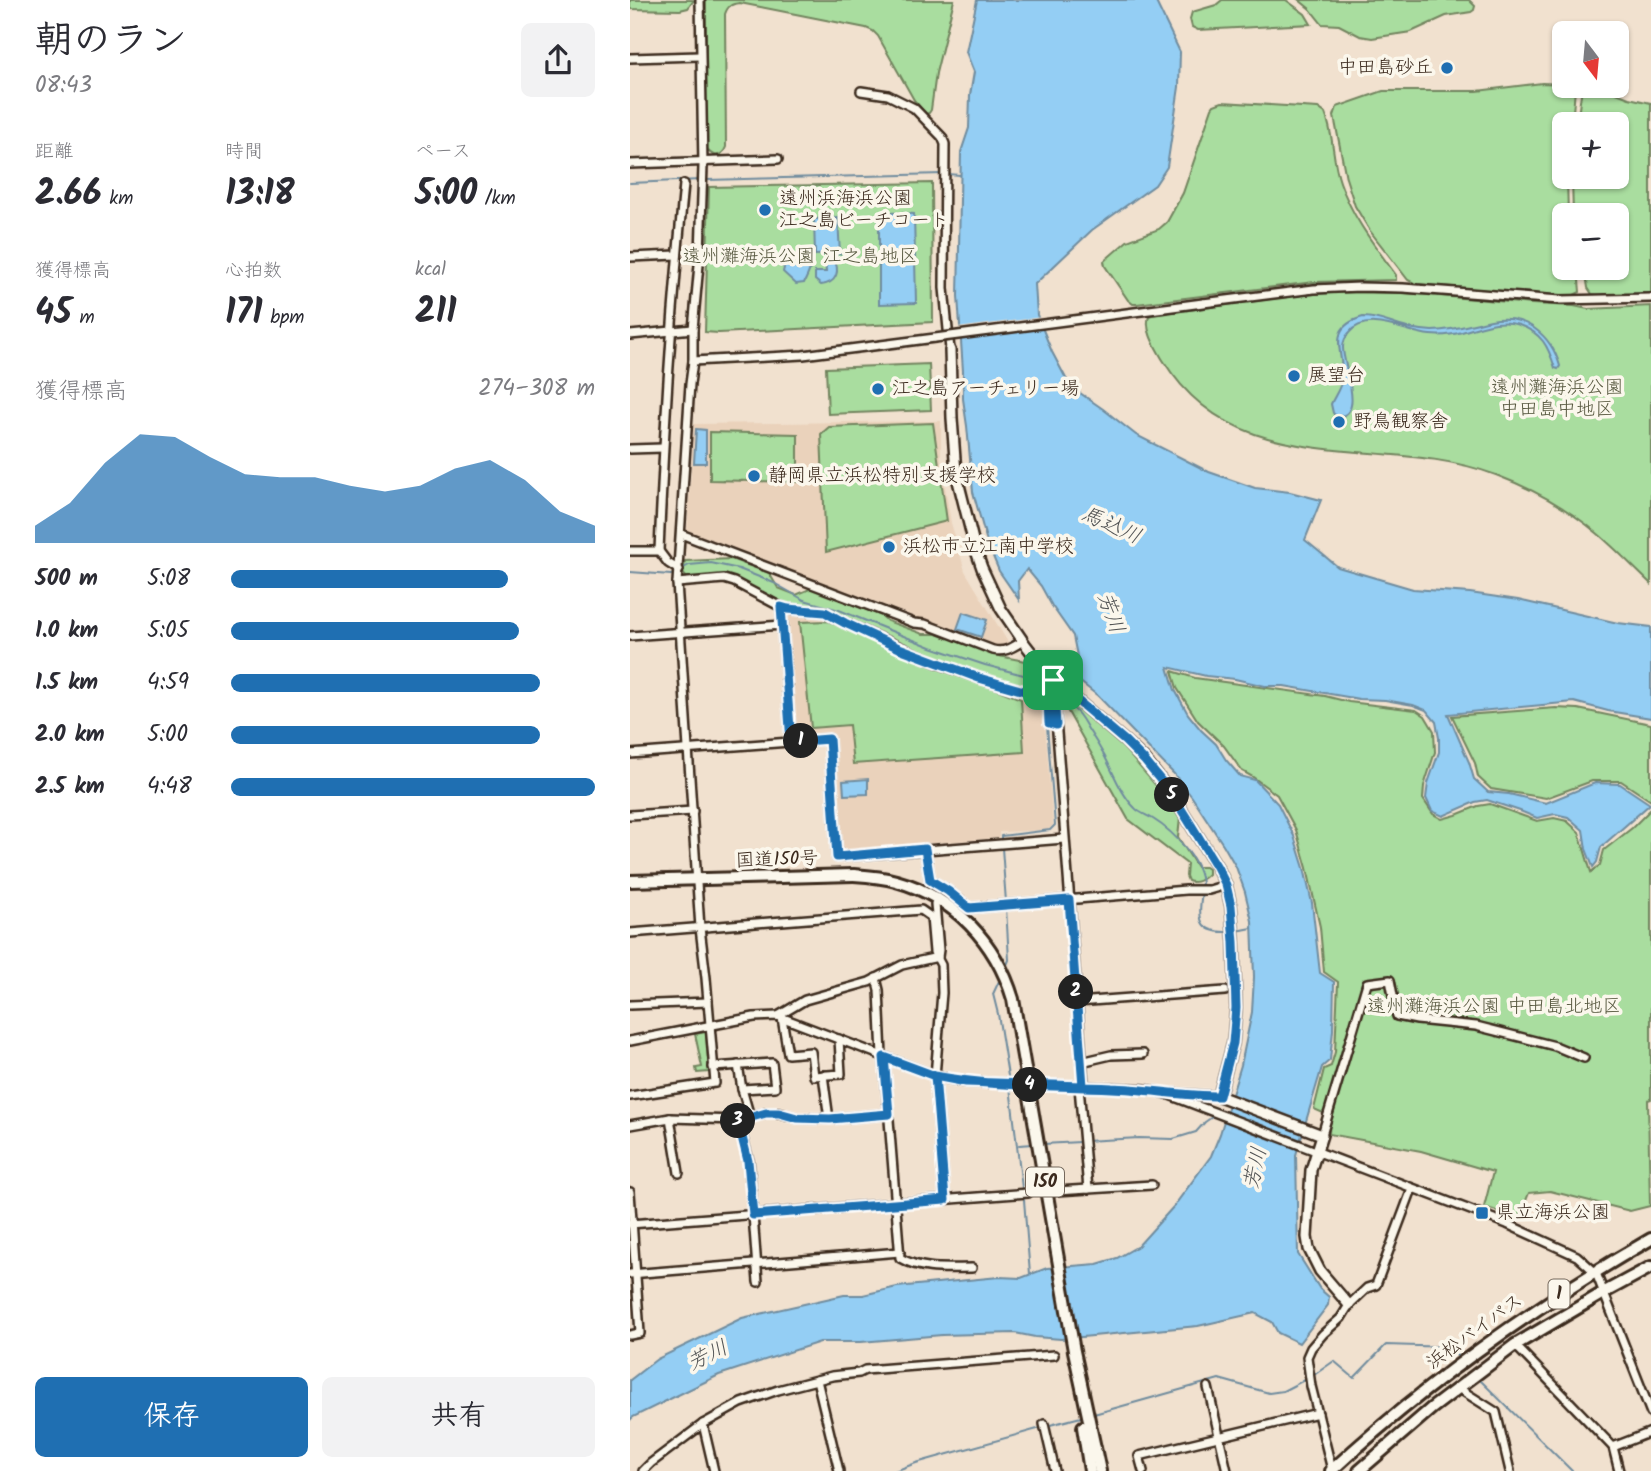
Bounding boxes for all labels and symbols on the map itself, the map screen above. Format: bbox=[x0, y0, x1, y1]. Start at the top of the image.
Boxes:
north arrow bbox=[1552, 21, 1629, 98]
place label: 中田島砂丘 bbox=[1338, 53, 1433, 83]
marker: 中田島砂丘 bbox=[1439, 60, 1455, 76]
place label: 遠州浜海浜公園 江之島ビーチコート bbox=[779, 184, 949, 236]
marker: 遠州浜海浜公園 江之島ビーチコート bbox=[757, 202, 773, 218]
park label: 遠州灘海浜公園 江之島地区 bbox=[682, 242, 918, 272]
place label: 展望台 bbox=[1308, 361, 1365, 391]
marker: 展望台 bbox=[1286, 368, 1302, 384]
park label: 遠州灘海浜公園 中田島中地区 bbox=[1490, 373, 1624, 425]
place label: 江之島アーチェリー場 bbox=[892, 374, 1079, 404]
marker: 江之島アーチェリー場 bbox=[870, 381, 886, 397]
place label: 野鳥観察舎 bbox=[1353, 407, 1448, 437]
marker: 野鳥観察舎 bbox=[1331, 414, 1347, 430]
place label: 静岡県立浜松特別支援学校 bbox=[768, 461, 996, 491]
marker: 静岡県立浜松特別支援学校 bbox=[746, 468, 762, 484]
water label: 馬込川 bbox=[1076, 498, 1146, 554]
place label: 浜松市立江南中学校 bbox=[903, 532, 1074, 562]
marker: 浜松市立江南中学校 bbox=[881, 539, 897, 555]
water label: 芳川 bbox=[1087, 588, 1133, 638]
pin bbox=[1023, 650, 1083, 710]
pin: 1 bbox=[784, 724, 818, 758]
pin: 5 bbox=[1154, 778, 1190, 812]
street label: 国道150号 bbox=[735, 844, 819, 876]
pin: 2 bbox=[1058, 974, 1094, 1010]
park label: 遠州灘海浜公園 中田島北地区 bbox=[1367, 992, 1621, 1022]
pin: 4 bbox=[1012, 1068, 1048, 1102]
pin: 3 bbox=[720, 1104, 756, 1138]
water label: 芳川 bbox=[1235, 1144, 1277, 1192]
road number: 150 bbox=[1026, 1168, 1064, 1196]
place label: 県立海浜公園 bbox=[1496, 1198, 1610, 1228]
marker: 県立海浜公園 bbox=[1474, 1205, 1490, 1221]
road number: 1 bbox=[1548, 1280, 1570, 1308]
street label: 浜松バイパス bbox=[1420, 1286, 1530, 1378]
water label: 芳川 bbox=[682, 1332, 734, 1380]

